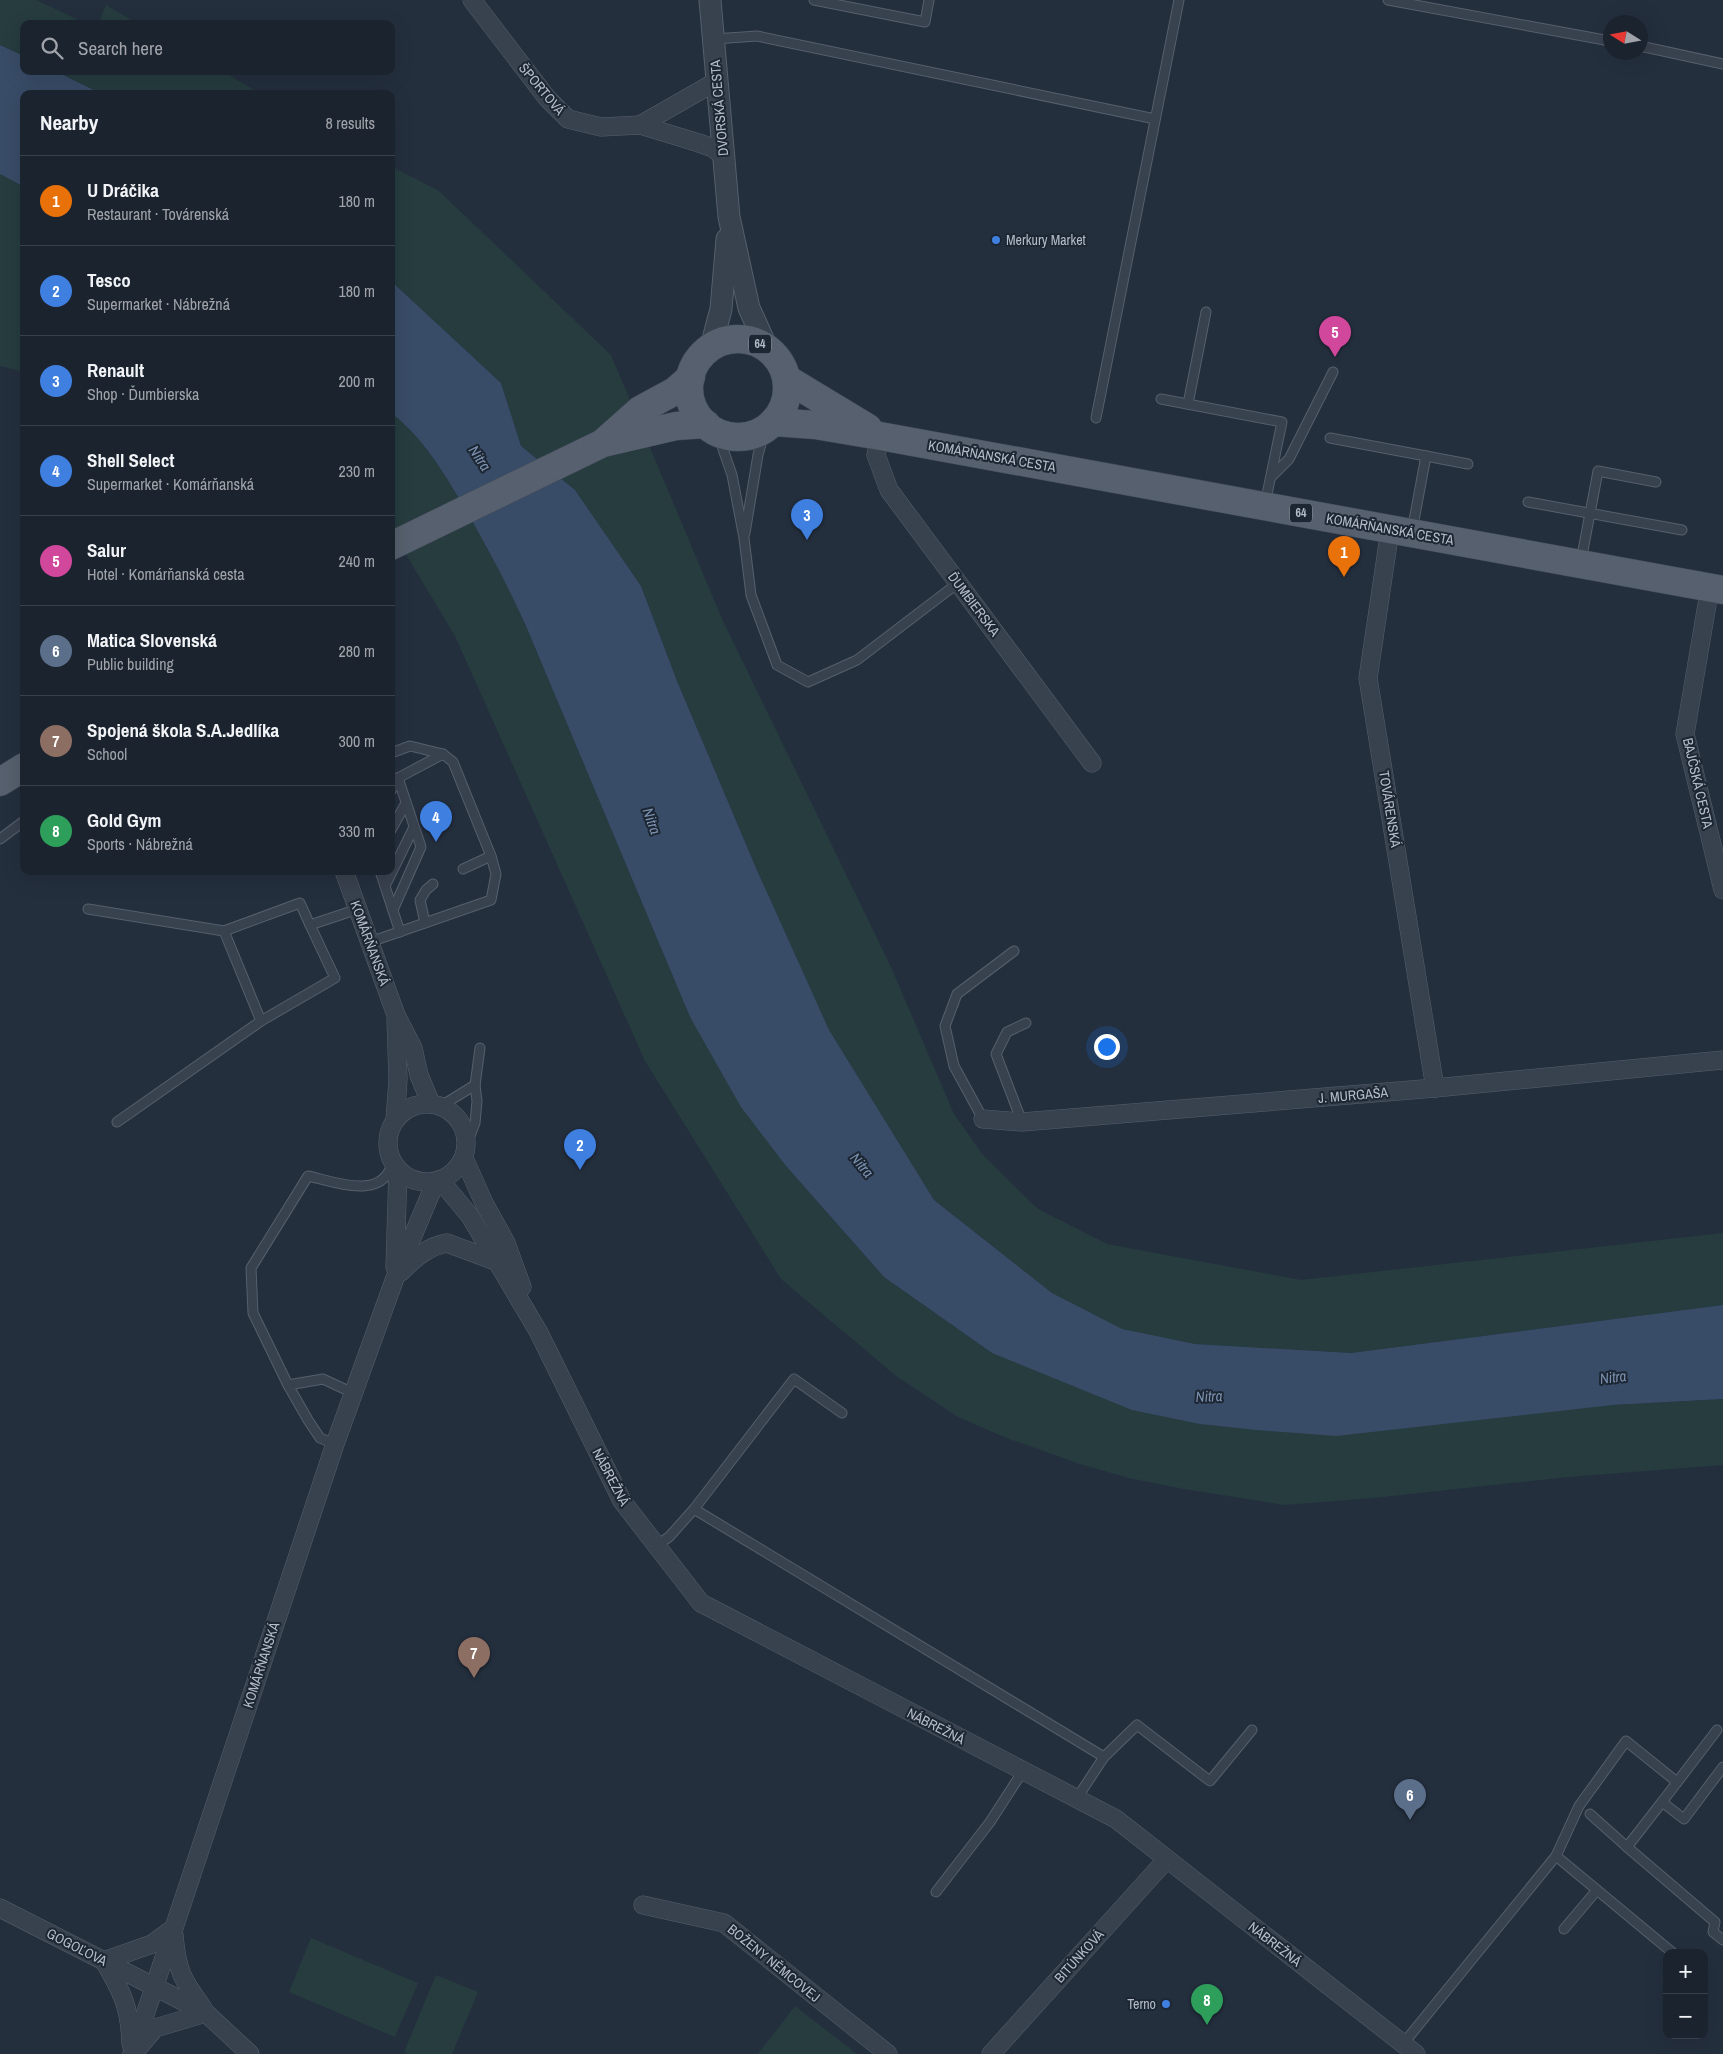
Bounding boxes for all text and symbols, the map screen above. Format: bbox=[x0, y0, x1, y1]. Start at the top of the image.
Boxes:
north arrow bbox=[1603, 15, 1648, 60]
search box bbox=[20, 20, 395, 75]
icon: search bbox=[38, 34, 66, 62]
text: Search here bbox=[78, 35, 163, 61]
street label: ŠPORTOVÁ bbox=[515, 59, 569, 119]
street label: DVORSKÁ CESTA bbox=[706, 59, 732, 157]
text: Nearby bbox=[40, 108, 98, 137]
text: 8 results bbox=[325, 112, 375, 134]
text: U Dráčika bbox=[87, 177, 159, 203]
text: 1 bbox=[52, 190, 60, 212]
text: 180 m bbox=[339, 190, 375, 212]
text: Restaurant · Továrenská bbox=[87, 203, 229, 225]
place label: Merkury Market bbox=[1006, 231, 1086, 249]
marker: Merkury Market bbox=[990, 234, 1002, 246]
text: Tesco bbox=[87, 267, 131, 293]
text: 2 bbox=[52, 280, 60, 302]
text: 180 m bbox=[339, 280, 375, 302]
text: Supermarket · Nábrežná bbox=[87, 293, 230, 315]
pin: 5 bbox=[1319, 316, 1351, 357]
road number: 64 bbox=[749, 334, 771, 354]
text: Renault bbox=[87, 357, 144, 383]
text: 3 bbox=[52, 370, 60, 392]
text: 200 m bbox=[339, 370, 375, 392]
text: Shop · Ďumbierska bbox=[87, 383, 199, 405]
street label: KOMÁRŇANSKÁ CESTA bbox=[927, 436, 1058, 476]
water label: Nitra bbox=[464, 441, 496, 475]
text: Shell Select bbox=[87, 447, 174, 473]
text: 4 bbox=[52, 460, 60, 482]
text: 230 m bbox=[339, 460, 375, 482]
text: Supermarket · Komárňanská bbox=[87, 473, 254, 495]
pin: 3 bbox=[791, 499, 823, 540]
road number: 64 bbox=[1290, 503, 1312, 522]
street label: KOMÁRŇANSKÁ CESTA bbox=[1325, 509, 1456, 549]
pin: 1 bbox=[1328, 536, 1360, 577]
text: Salur bbox=[87, 537, 126, 563]
text: 5 bbox=[52, 550, 60, 572]
text: 240 m bbox=[339, 550, 375, 572]
text: Hotel · Komárňanská cesta bbox=[87, 563, 245, 585]
street label: ĎUMBIERSKA bbox=[944, 568, 1004, 640]
text: Matica Slovenská bbox=[87, 627, 217, 653]
text: 6 bbox=[52, 640, 60, 662]
text: 280 m bbox=[339, 640, 375, 662]
text: Public building bbox=[87, 653, 174, 675]
text: Spojená škola S.A.Jedlíka bbox=[87, 717, 279, 743]
text: 7 bbox=[52, 730, 60, 752]
text: 300 m bbox=[339, 730, 375, 752]
street label: BAJČSKÁ CESTA bbox=[1679, 736, 1717, 830]
text: School bbox=[87, 743, 127, 765]
street label: TOVÁRENSKÁ bbox=[1375, 769, 1405, 849]
pin: 4 bbox=[420, 801, 452, 842]
water label: Nitra bbox=[638, 805, 666, 837]
text: Gold Gym bbox=[87, 807, 161, 833]
text: 8 bbox=[52, 820, 60, 842]
text: 330 m bbox=[339, 820, 375, 842]
text: Sports · Nábrežná bbox=[87, 833, 193, 855]
street label: KOMÁRŇANSKÁ bbox=[346, 898, 394, 988]
your location bbox=[1094, 1034, 1120, 1060]
street label: J. MURGAŠA bbox=[1317, 1083, 1389, 1107]
pin: 2 bbox=[564, 1129, 596, 1170]
water label: Nitra bbox=[845, 1148, 879, 1182]
water label: Nitra bbox=[1598, 1365, 1628, 1389]
water label: Nitra bbox=[1195, 1385, 1223, 1407]
street label: NÁBREŽNÁ bbox=[588, 1445, 634, 1509]
street label: KOMÁRŇANSKÁ bbox=[239, 1619, 283, 1710]
pin: 7 bbox=[458, 1637, 490, 1678]
street label: NÁBREŽNÁ bbox=[904, 1704, 968, 1748]
pin: 6 bbox=[1394, 1779, 1426, 1820]
street label: NÁBREŽNÁ bbox=[1245, 1918, 1305, 1971]
street label: BOŽENY NĚMCOVEJ bbox=[724, 1920, 824, 2006]
street label: GOGOĽOVA bbox=[44, 1924, 111, 1970]
street label: BITÚNKOVÁ bbox=[1050, 1925, 1108, 1986]
map controls bbox=[1663, 1949, 1708, 2039]
button: + bbox=[1663, 1949, 1708, 1994]
pin: 8 bbox=[1191, 1984, 1223, 2025]
button: − bbox=[1663, 1994, 1708, 2039]
place label: Terno bbox=[1127, 1995, 1156, 2013]
marker: Terno bbox=[1160, 1998, 1172, 2010]

